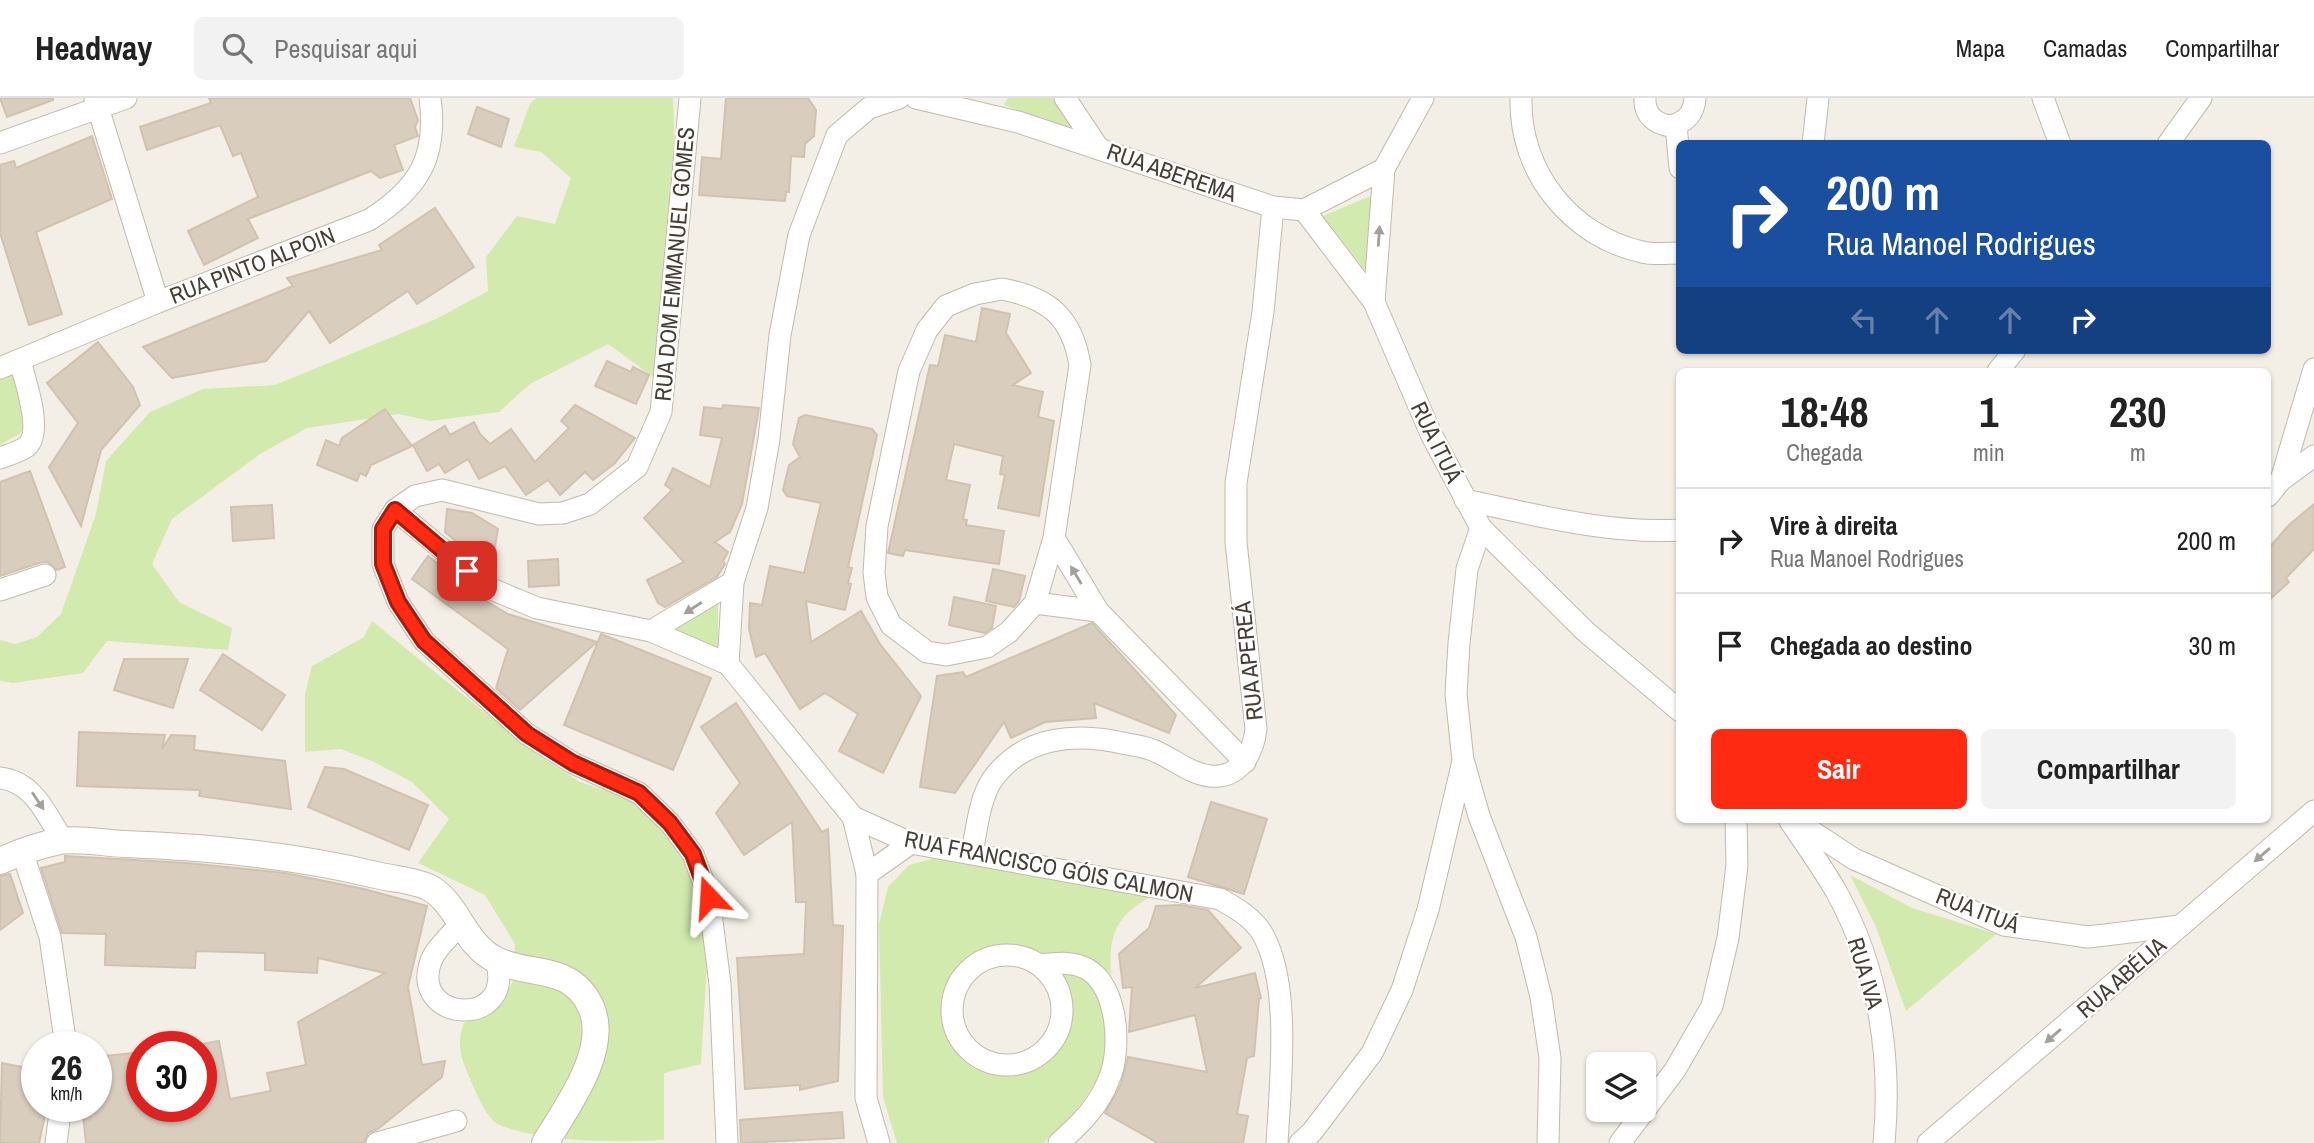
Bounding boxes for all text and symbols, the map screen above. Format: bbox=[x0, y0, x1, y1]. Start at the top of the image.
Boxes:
search box bbox=[194, 17, 684, 80]
text: Headway bbox=[35, 26, 152, 70]
icon: search bbox=[218, 29, 256, 67]
text: Pesquisar aqui bbox=[274, 31, 418, 66]
text: Mapa bbox=[1956, 32, 2005, 64]
text: Camadas bbox=[2043, 32, 2127, 64]
text: Compartilhar bbox=[2165, 32, 2279, 64]
street label: RUA DOM EMMANUEL GOMES bbox=[647, 126, 701, 402]
street label: RUA ABEREMA bbox=[1103, 135, 1241, 209]
text: 200 m bbox=[1826, 159, 1940, 225]
icon: right bbox=[1711, 168, 1802, 259]
street label: RUA PINTO ALPOIN bbox=[165, 219, 339, 311]
text: Rua Manoel Rodrigues bbox=[1826, 222, 2096, 265]
one-way arrow bbox=[1374, 224, 1385, 246]
icon: left bbox=[1845, 301, 1883, 339]
icon: ahead bbox=[1918, 301, 1956, 339]
icon: ahead bbox=[1991, 301, 2029, 339]
icon: right bbox=[2064, 301, 2102, 339]
text: 18:48 bbox=[1781, 384, 1869, 440]
text: 1 bbox=[1979, 384, 1998, 440]
text: 230 bbox=[2109, 384, 2167, 440]
street label: RUA ITUÁ bbox=[1404, 396, 1470, 488]
text: Chegada bbox=[1786, 437, 1863, 468]
text: min bbox=[1973, 437, 2005, 468]
text: m bbox=[2130, 437, 2146, 468]
text: Vire à direita bbox=[1770, 508, 1898, 543]
icon: right bbox=[1711, 522, 1749, 560]
text: 200 m bbox=[2177, 523, 2236, 558]
pin bbox=[437, 541, 497, 601]
text: Rua Manoel Rodrigues bbox=[1770, 543, 1964, 574]
icon: arrive bbox=[448, 552, 486, 590]
one-way arrow bbox=[1070, 565, 1083, 584]
street label: RUA APEREÁ bbox=[1226, 600, 1270, 722]
one-way arrow bbox=[683, 601, 703, 614]
icon: arrive bbox=[1711, 627, 1749, 665]
text: Chegada ao destino bbox=[1770, 628, 1973, 663]
text: 30 m bbox=[2189, 628, 2236, 663]
button: Sair bbox=[1711, 729, 1967, 809]
button: Compartilhar bbox=[1981, 729, 2236, 809]
one-way arrow bbox=[31, 792, 45, 810]
street label: RUA FRANCISCO GÓIS CALMON bbox=[902, 823, 1196, 909]
one-way arrow bbox=[2253, 847, 2271, 863]
position arrow bbox=[672, 860, 746, 934]
street label: RUA ITUÁ bbox=[1932, 880, 2025, 940]
street label: RUA ABÉLIA bbox=[2070, 929, 2173, 1024]
street label: RUA IVA bbox=[1840, 934, 1892, 1013]
one-way arrow bbox=[2044, 1028, 2061, 1043]
speed limit sign: 30 bbox=[126, 1031, 217, 1122]
text: 26 bbox=[51, 1044, 82, 1091]
map controls bbox=[1586, 1052, 1656, 1122]
button: layers bbox=[1586, 1052, 1656, 1122]
text: km/h bbox=[51, 1081, 83, 1106]

